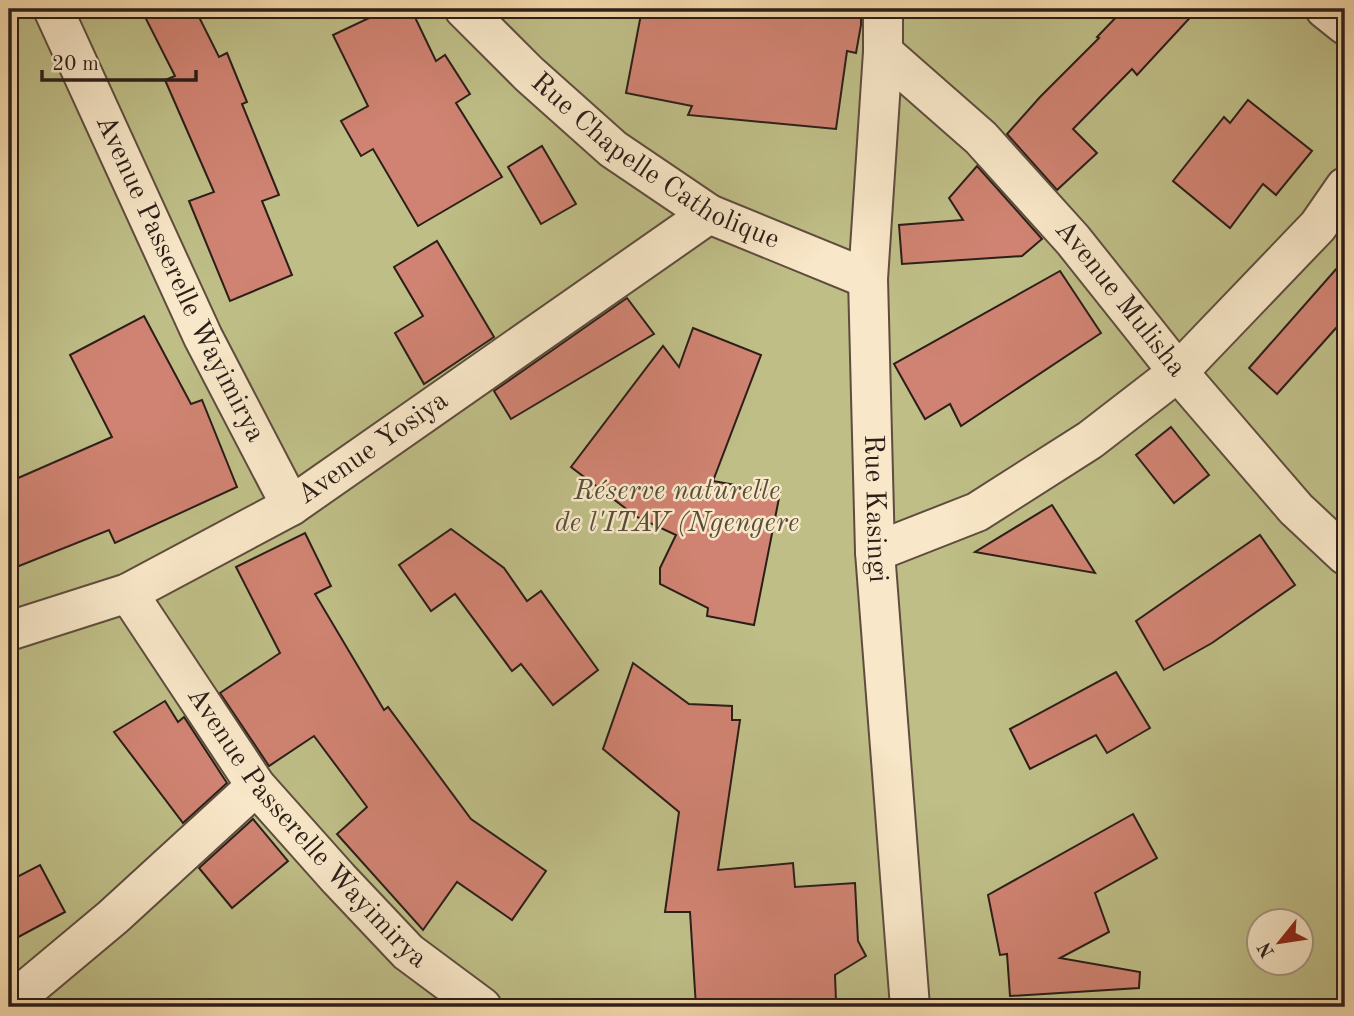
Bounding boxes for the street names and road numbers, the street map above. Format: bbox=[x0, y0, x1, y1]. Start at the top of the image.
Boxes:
street label: Rue Chapelle Catholique bbox=[525, 68, 783, 255]
street label: Avenue Passerelle Wayimirya bbox=[90, 111, 269, 447]
street label: Avenue Mulisha bbox=[1049, 215, 1191, 383]
street label: Avenue Yosiya bbox=[293, 386, 454, 511]
street label: Rue Kasingi bbox=[858, 434, 891, 584]
street label: Avenue Passerelle Wayimirya bbox=[181, 683, 431, 974]

